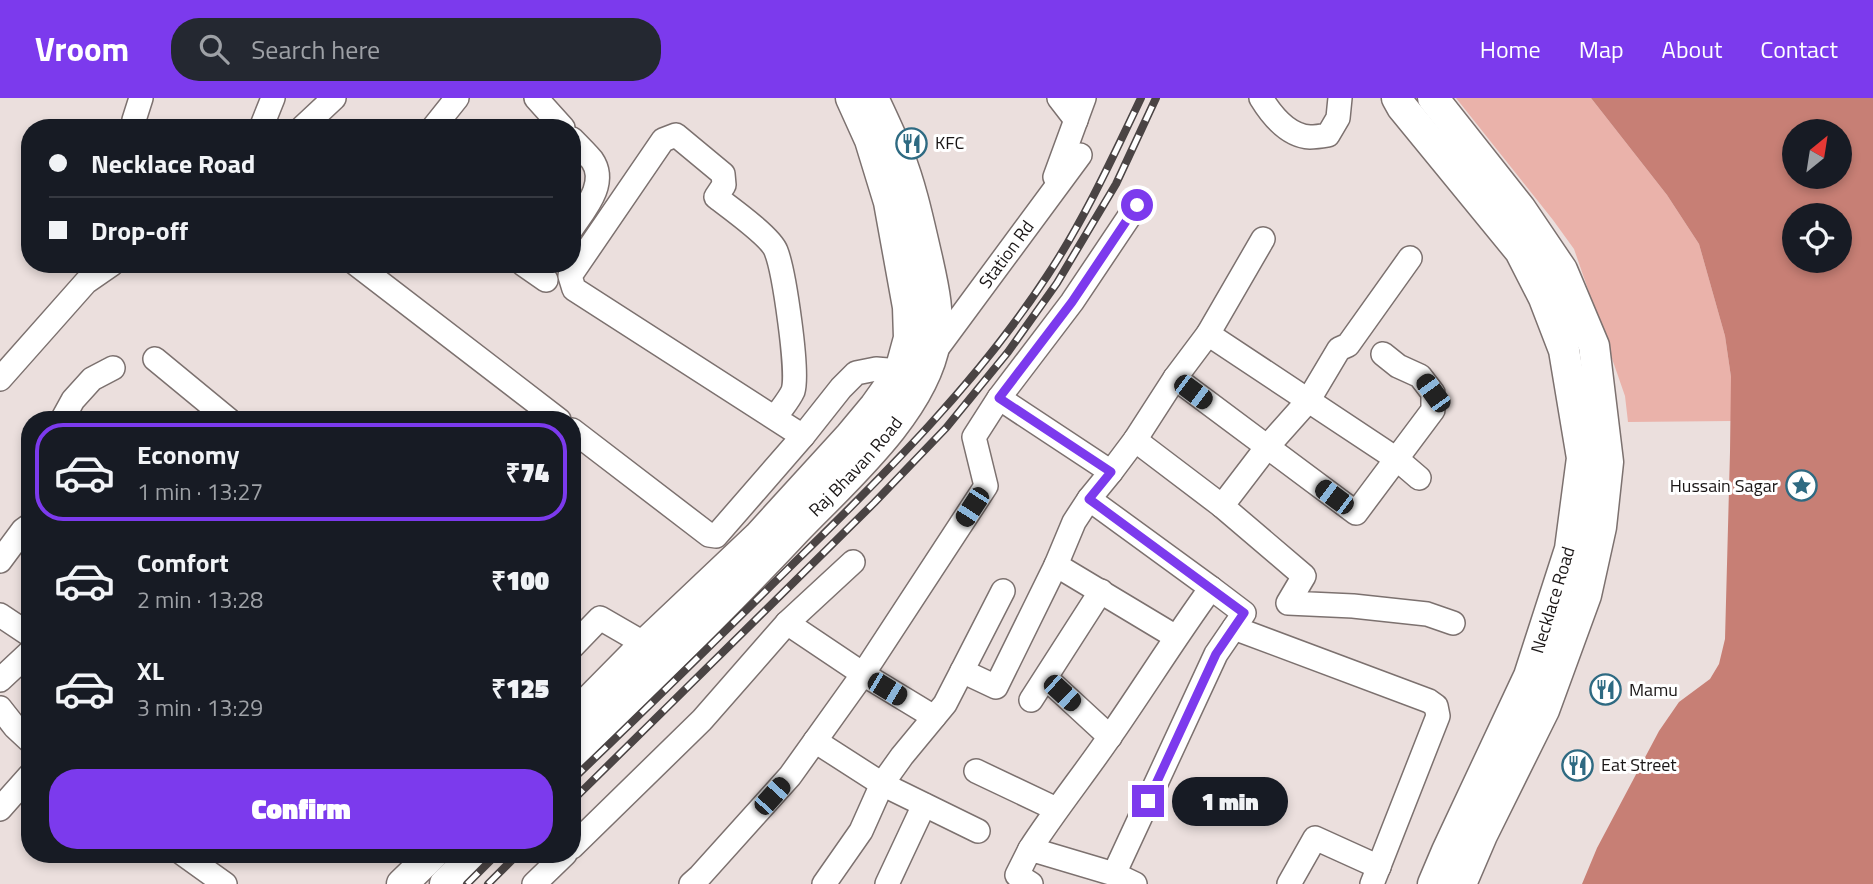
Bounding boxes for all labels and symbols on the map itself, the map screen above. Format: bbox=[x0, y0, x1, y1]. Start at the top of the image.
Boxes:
north arrow bbox=[1782, 119, 1852, 189]
restaurant icon: KFC bbox=[895, 126, 929, 160]
place label: KFC bbox=[935, 129, 965, 156]
route start bbox=[1121, 189, 1153, 221]
street label: Station Rd bbox=[972, 214, 1040, 294]
car bbox=[1413, 370, 1454, 416]
car bbox=[1170, 371, 1217, 413]
street label: Raj Bhavan Road bbox=[802, 411, 909, 523]
place icon: Hussain Sagar bbox=[1784, 469, 1818, 503]
place label: Hussain Sagar bbox=[1670, 472, 1778, 499]
car bbox=[1311, 476, 1358, 518]
car bbox=[952, 484, 993, 530]
street label: Necklace Road bbox=[1523, 543, 1582, 657]
car bbox=[864, 669, 911, 709]
car bbox=[1040, 671, 1085, 715]
restaurant icon: Mamu bbox=[1589, 673, 1623, 707]
place label: Mamu bbox=[1629, 676, 1678, 703]
restaurant icon: Eat Street bbox=[1561, 748, 1595, 782]
place label: Eat Street bbox=[1601, 751, 1677, 778]
car bbox=[751, 773, 794, 819]
callout: 1 min bbox=[1172, 776, 1288, 826]
route end bbox=[1132, 785, 1164, 817]

